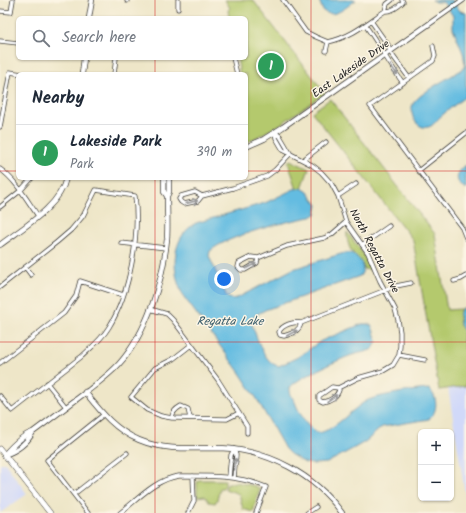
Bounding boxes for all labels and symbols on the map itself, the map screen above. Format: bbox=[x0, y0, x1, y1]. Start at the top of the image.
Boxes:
street label: East Lakeside Drive bbox=[308, 35, 394, 103]
pin: 1 bbox=[258, 51, 284, 81]
one-way arrow bbox=[389, 64, 398, 75]
one-way arrow bbox=[185, 198, 198, 206]
street label: North Regatta Drive bbox=[344, 206, 404, 297]
one-way arrow bbox=[245, 262, 257, 270]
your location bbox=[214, 269, 234, 289]
water label: Regatta Lake bbox=[197, 312, 265, 331]
one-way arrow bbox=[286, 328, 298, 336]
one-way arrow bbox=[326, 394, 337, 402]
one-way arrow bbox=[232, 457, 239, 470]

